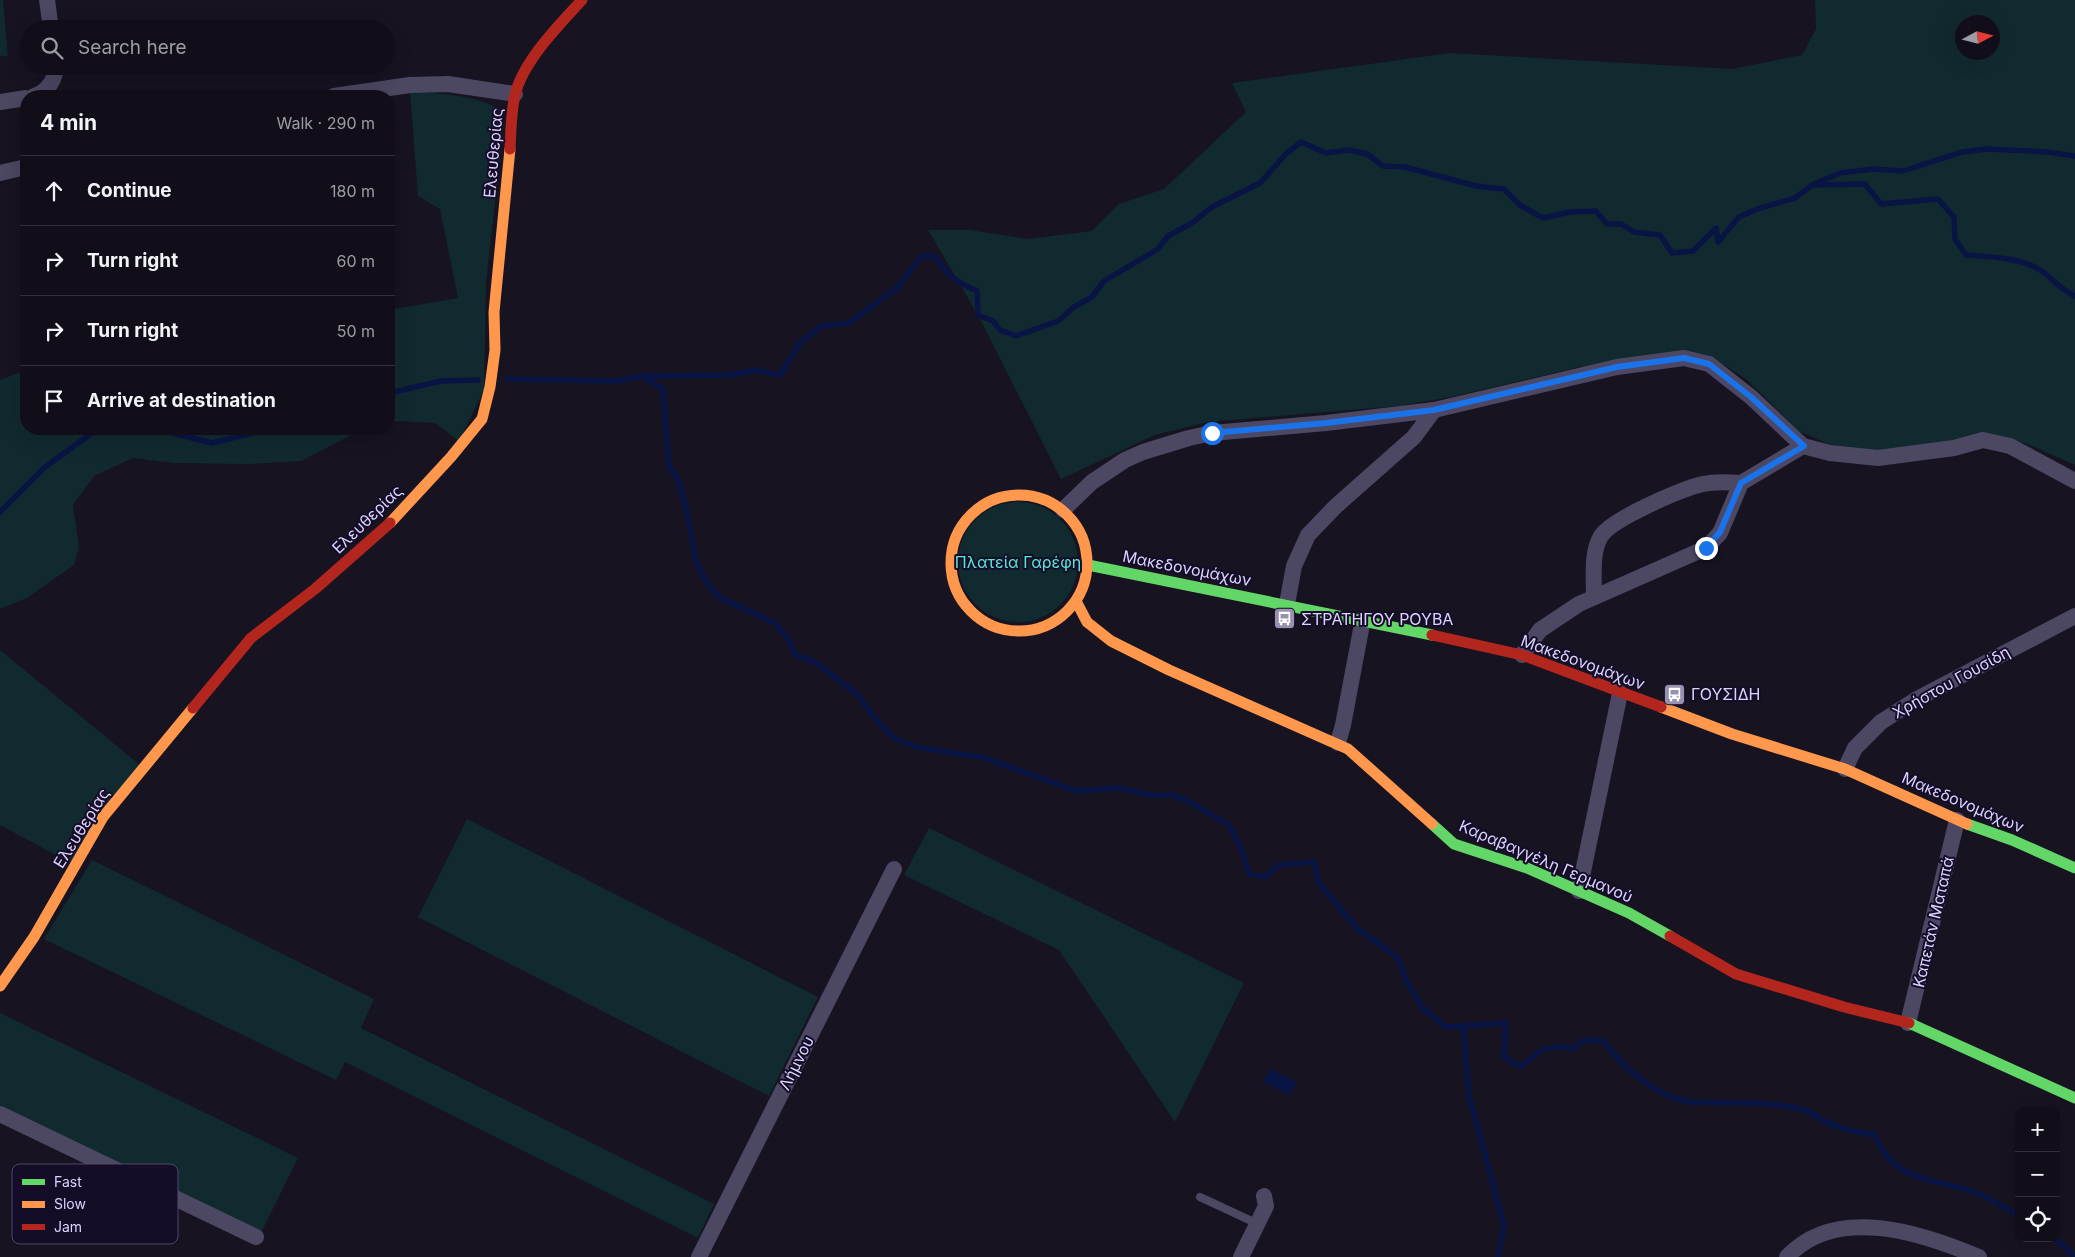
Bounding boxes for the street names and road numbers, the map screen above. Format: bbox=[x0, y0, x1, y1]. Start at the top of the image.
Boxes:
street label: Ελευθερίας bbox=[479, 107, 507, 199]
street label: Ελευθερίας bbox=[328, 480, 406, 558]
street label: Μακεδονομάχων bbox=[1121, 546, 1253, 590]
street label: Μακεδονομάχων bbox=[1518, 630, 1648, 694]
street label: Χρήστου Γουσίδη bbox=[1889, 641, 2013, 723]
street label: Μακεδονομάχων bbox=[1899, 767, 2027, 837]
street label: Ελευθερίας bbox=[49, 784, 113, 872]
street label: Καραβαγγέλη Γερμανού bbox=[1456, 815, 1636, 907]
street label: Καπετάν Ματαπά bbox=[1908, 855, 1958, 989]
street label: Λήμνου bbox=[774, 1033, 818, 1093]

